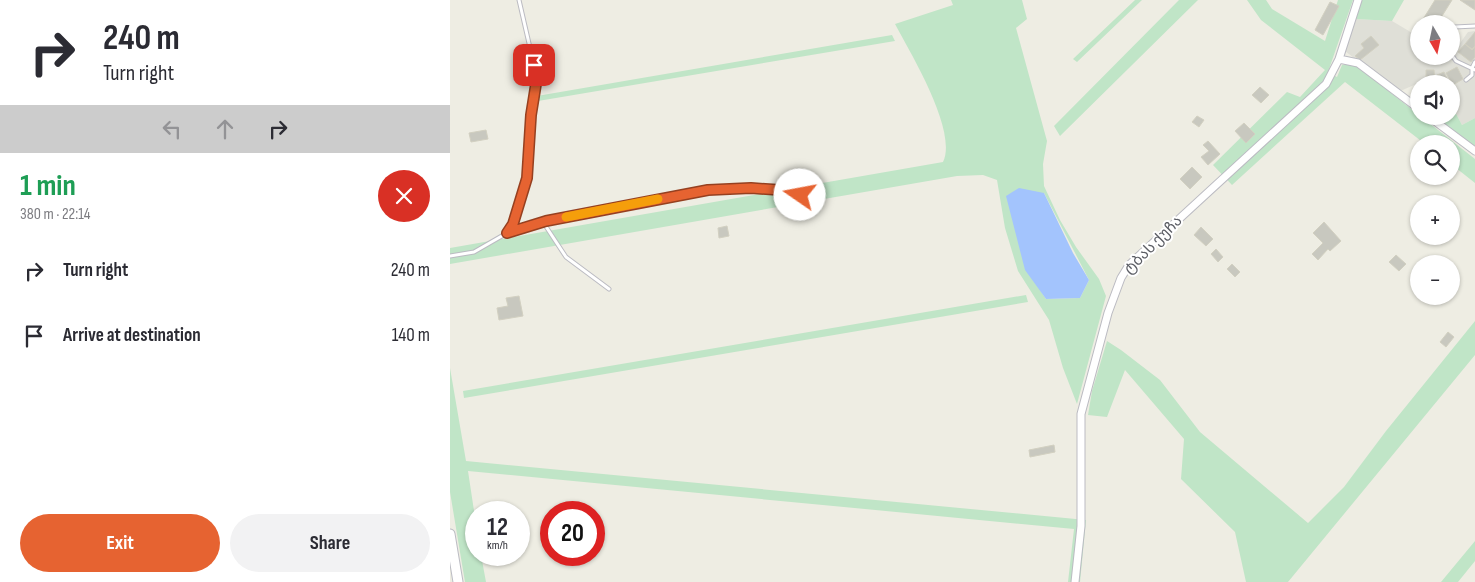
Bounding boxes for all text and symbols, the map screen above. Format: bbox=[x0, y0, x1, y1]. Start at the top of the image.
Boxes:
north arrow bbox=[1410, 15, 1460, 65]
map controls bbox=[1410, 15, 1460, 305]
text: 240 m bbox=[103, 17, 180, 60]
icon: right bbox=[20, 20, 85, 85]
pin bbox=[513, 44, 555, 86]
icon: arrive bbox=[520, 51, 548, 79]
text: Turn right bbox=[103, 60, 174, 87]
button: sound bbox=[1410, 75, 1460, 125]
icon: left bbox=[158, 115, 186, 143]
icon: ahead bbox=[211, 115, 239, 143]
icon: right bbox=[264, 115, 292, 143]
button: search bbox=[1410, 135, 1460, 185]
text: 1 min bbox=[20, 168, 76, 204]
position arrow bbox=[773, 168, 825, 220]
button: close bbox=[378, 170, 430, 222]
button: + bbox=[1410, 195, 1460, 245]
text: 380 m · 22:14 bbox=[20, 205, 90, 224]
street label: ტბას ქუჩა bbox=[1120, 212, 1186, 278]
button: − bbox=[1410, 255, 1460, 305]
icon: right bbox=[20, 257, 48, 285]
text: Turn right bbox=[63, 259, 128, 282]
text: 240 m bbox=[391, 259, 430, 282]
icon: arrive bbox=[20, 322, 48, 350]
text: Arrive at destination bbox=[63, 324, 201, 347]
text: 140 m bbox=[392, 324, 430, 347]
speed limit sign: 20 bbox=[540, 501, 605, 566]
text: 12 bbox=[487, 512, 508, 543]
button: Exit bbox=[20, 514, 220, 572]
button: Share bbox=[230, 514, 430, 572]
text: km/h bbox=[487, 538, 508, 553]

